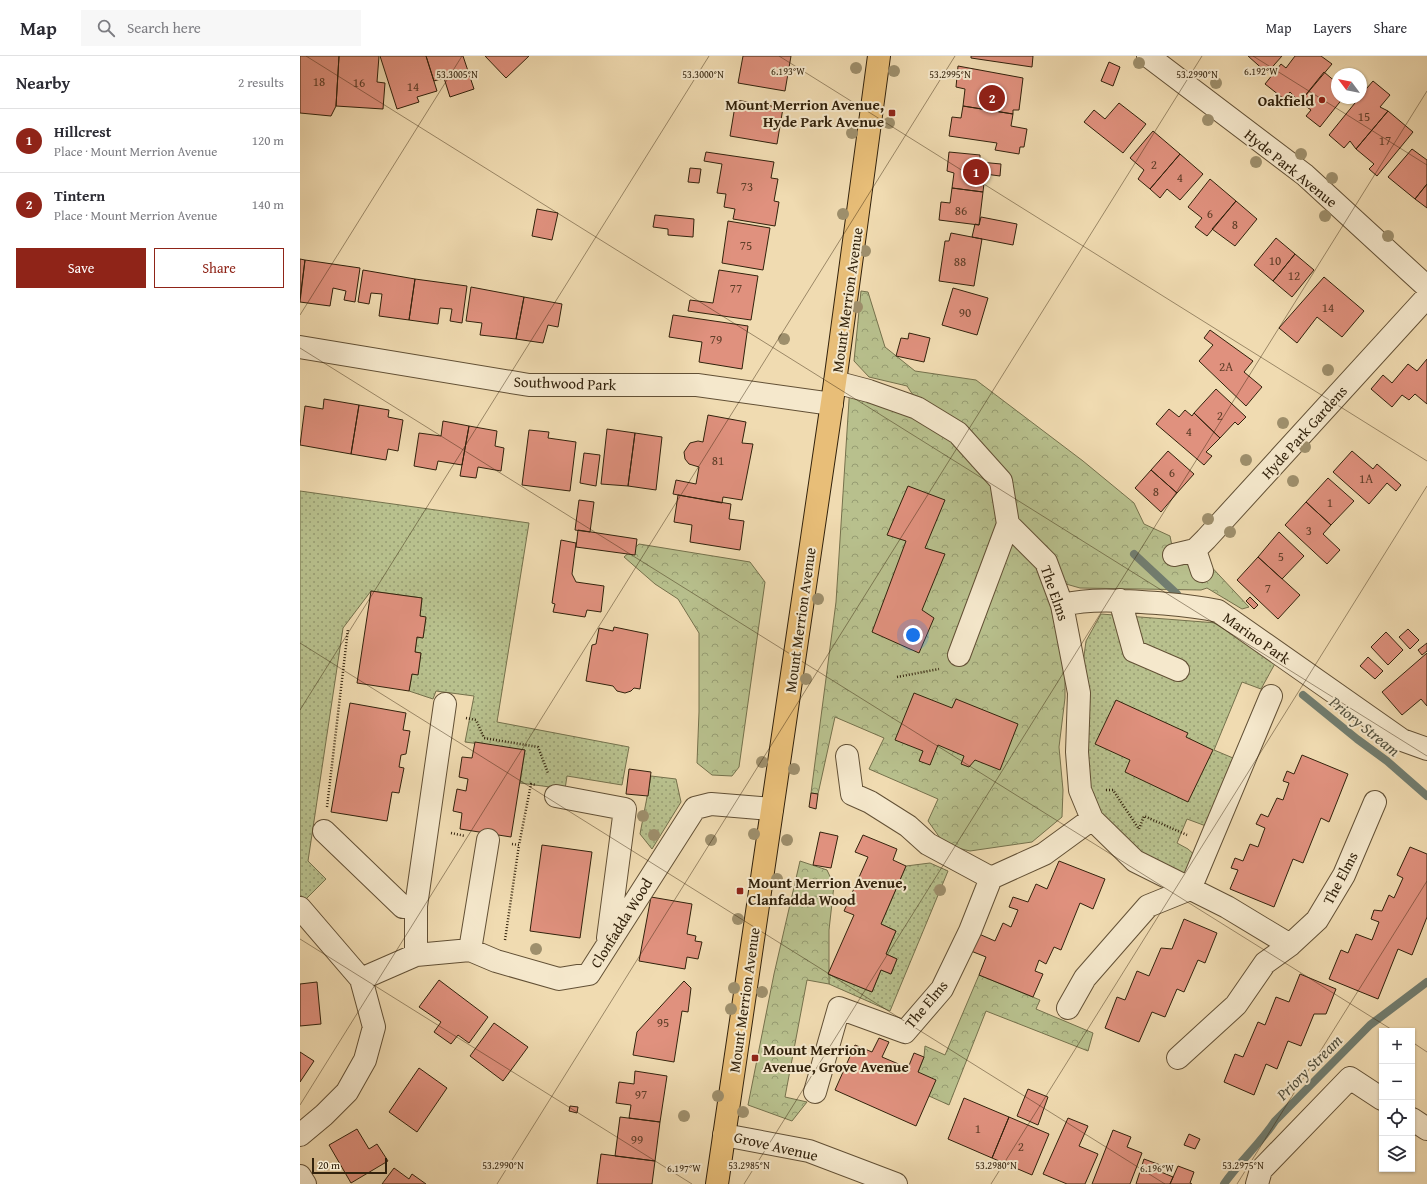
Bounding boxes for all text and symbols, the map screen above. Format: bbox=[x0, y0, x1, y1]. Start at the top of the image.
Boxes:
search box bbox=[81, 10, 361, 46]
text: Map bbox=[20, 14, 57, 42]
icon: search bbox=[95, 17, 117, 39]
text: Search here bbox=[127, 17, 201, 38]
text: Map bbox=[1266, 18, 1292, 38]
text: Layers bbox=[1314, 18, 1352, 38]
text: Share bbox=[1374, 18, 1407, 38]
text: 6.193°W bbox=[771, 64, 805, 79]
text: 6.192°W bbox=[1244, 64, 1278, 79]
text: 53.3005°N bbox=[436, 67, 478, 82]
text: 53.3000°N bbox=[682, 67, 724, 82]
text: 53.2995°N bbox=[929, 67, 971, 82]
text: 53.2990°N bbox=[1176, 67, 1218, 82]
north arrow bbox=[1331, 68, 1367, 104]
text: Nearby bbox=[16, 70, 70, 95]
house number: 18 bbox=[313, 72, 325, 91]
text: 2 results bbox=[238, 73, 284, 92]
house number: 16 bbox=[353, 73, 365, 92]
house number: 14 bbox=[407, 77, 419, 96]
pin: 2 bbox=[979, 83, 1005, 113]
place label: Oakfield bbox=[1258, 90, 1314, 111]
place label: Mount Merrion Avenue, Hyde Park Avenue bbox=[725, 94, 884, 132]
marker: Oakfield bbox=[1317, 95, 1327, 105]
house number: 15 bbox=[1358, 107, 1370, 126]
marker: Mount Merrion Avenue, Hyde Park Avenue bbox=[887, 108, 897, 118]
text: Hillcrest bbox=[54, 121, 111, 142]
street label: Hyde Park Avenue bbox=[1240, 124, 1342, 212]
text: 1 bbox=[26, 131, 32, 150]
text: 120 m bbox=[252, 131, 284, 150]
house number: 17 bbox=[1379, 131, 1391, 150]
text: Place · Mount Merrion Avenue bbox=[54, 142, 217, 161]
house number: 2 bbox=[1151, 155, 1157, 174]
pin: 1 bbox=[963, 157, 989, 187]
house number: 4 bbox=[1177, 168, 1183, 187]
house number: 73 bbox=[741, 177, 753, 196]
text: Tintern bbox=[54, 185, 105, 206]
text: 2 bbox=[26, 195, 32, 214]
text: 140 m bbox=[252, 195, 284, 214]
house number: 86 bbox=[955, 201, 967, 220]
house number: 6 bbox=[1207, 204, 1213, 223]
text: Place · Mount Merrion Avenue bbox=[54, 206, 217, 225]
house number: 8 bbox=[1232, 215, 1238, 234]
street label: Mount Merrion Avenue bbox=[826, 226, 868, 374]
house number: 75 bbox=[740, 236, 752, 255]
button: Save bbox=[16, 248, 146, 288]
button: Share bbox=[154, 248, 284, 288]
house number: 10 bbox=[1269, 251, 1281, 270]
house number: 88 bbox=[954, 252, 966, 271]
house number: 12 bbox=[1288, 266, 1300, 285]
house number: 77 bbox=[730, 279, 742, 298]
house number: 14 bbox=[1322, 298, 1334, 317]
house number: 90 bbox=[959, 303, 971, 322]
house number: 79 bbox=[710, 330, 722, 349]
house number: 2A bbox=[1219, 357, 1233, 376]
street label: Southwood Park bbox=[513, 371, 617, 395]
street label: Hyde Park Gardens bbox=[1256, 381, 1352, 483]
house number: 2 bbox=[1217, 406, 1223, 425]
house number: 4 bbox=[1186, 422, 1192, 441]
house number: 81 bbox=[712, 451, 724, 470]
house number: 6 bbox=[1169, 463, 1175, 482]
house number: 1A bbox=[1359, 469, 1373, 488]
house number: 8 bbox=[1153, 482, 1159, 501]
house number: 1 bbox=[1327, 493, 1333, 512]
house number: 3 bbox=[1306, 521, 1312, 540]
street label: Mount Merrion Avenue bbox=[779, 546, 821, 694]
house number: 5 bbox=[1278, 547, 1284, 566]
street label: The Elms bbox=[1036, 563, 1074, 623]
house number: 7 bbox=[1265, 579, 1271, 598]
street label: Marino Park bbox=[1219, 607, 1295, 669]
your location bbox=[903, 625, 923, 645]
water label: Priory Stream bbox=[1324, 689, 1406, 762]
street label: The Elms bbox=[1317, 848, 1363, 908]
place label: Mount Merrion Avenue, Clanfadda Wood bbox=[748, 872, 907, 910]
street label: Clonfadda Wood bbox=[585, 874, 657, 972]
marker: Mount Merrion Avenue, Clanfadda Wood bbox=[735, 886, 745, 896]
street label: Mount Merrion Avenue bbox=[723, 926, 765, 1074]
street label: The Elms bbox=[900, 975, 952, 1033]
house number: 95 bbox=[657, 1013, 669, 1032]
water label: Priory Stream bbox=[1270, 1028, 1348, 1106]
map controls bbox=[1379, 1028, 1415, 1172]
button: + bbox=[1379, 1028, 1415, 1064]
place label: Mount Merrion Avenue, Grove Avenue bbox=[763, 1039, 909, 1077]
marker: Mount Merrion Avenue, Grove Avenue bbox=[750, 1053, 760, 1063]
button: − bbox=[1379, 1064, 1415, 1100]
house number: 97 bbox=[635, 1085, 647, 1104]
button: locate bbox=[1379, 1100, 1415, 1136]
house number: 1 bbox=[975, 1119, 981, 1138]
street label: Grove Avenue bbox=[732, 1126, 820, 1166]
house number: 99 bbox=[631, 1130, 643, 1149]
button: layers bbox=[1379, 1136, 1415, 1172]
house number: 2 bbox=[1018, 1137, 1024, 1156]
scale bar bbox=[312, 1156, 387, 1175]
text: 20 m bbox=[318, 1157, 340, 1173]
text: 53.2990°N bbox=[482, 1158, 524, 1173]
text: 53.2985°N bbox=[728, 1158, 770, 1173]
text: 53.2980°N bbox=[975, 1158, 1017, 1173]
text: 53.2975°N bbox=[1222, 1158, 1264, 1173]
text: 6.197°W bbox=[667, 1161, 701, 1176]
text: 6.196°W bbox=[1140, 1161, 1174, 1176]

